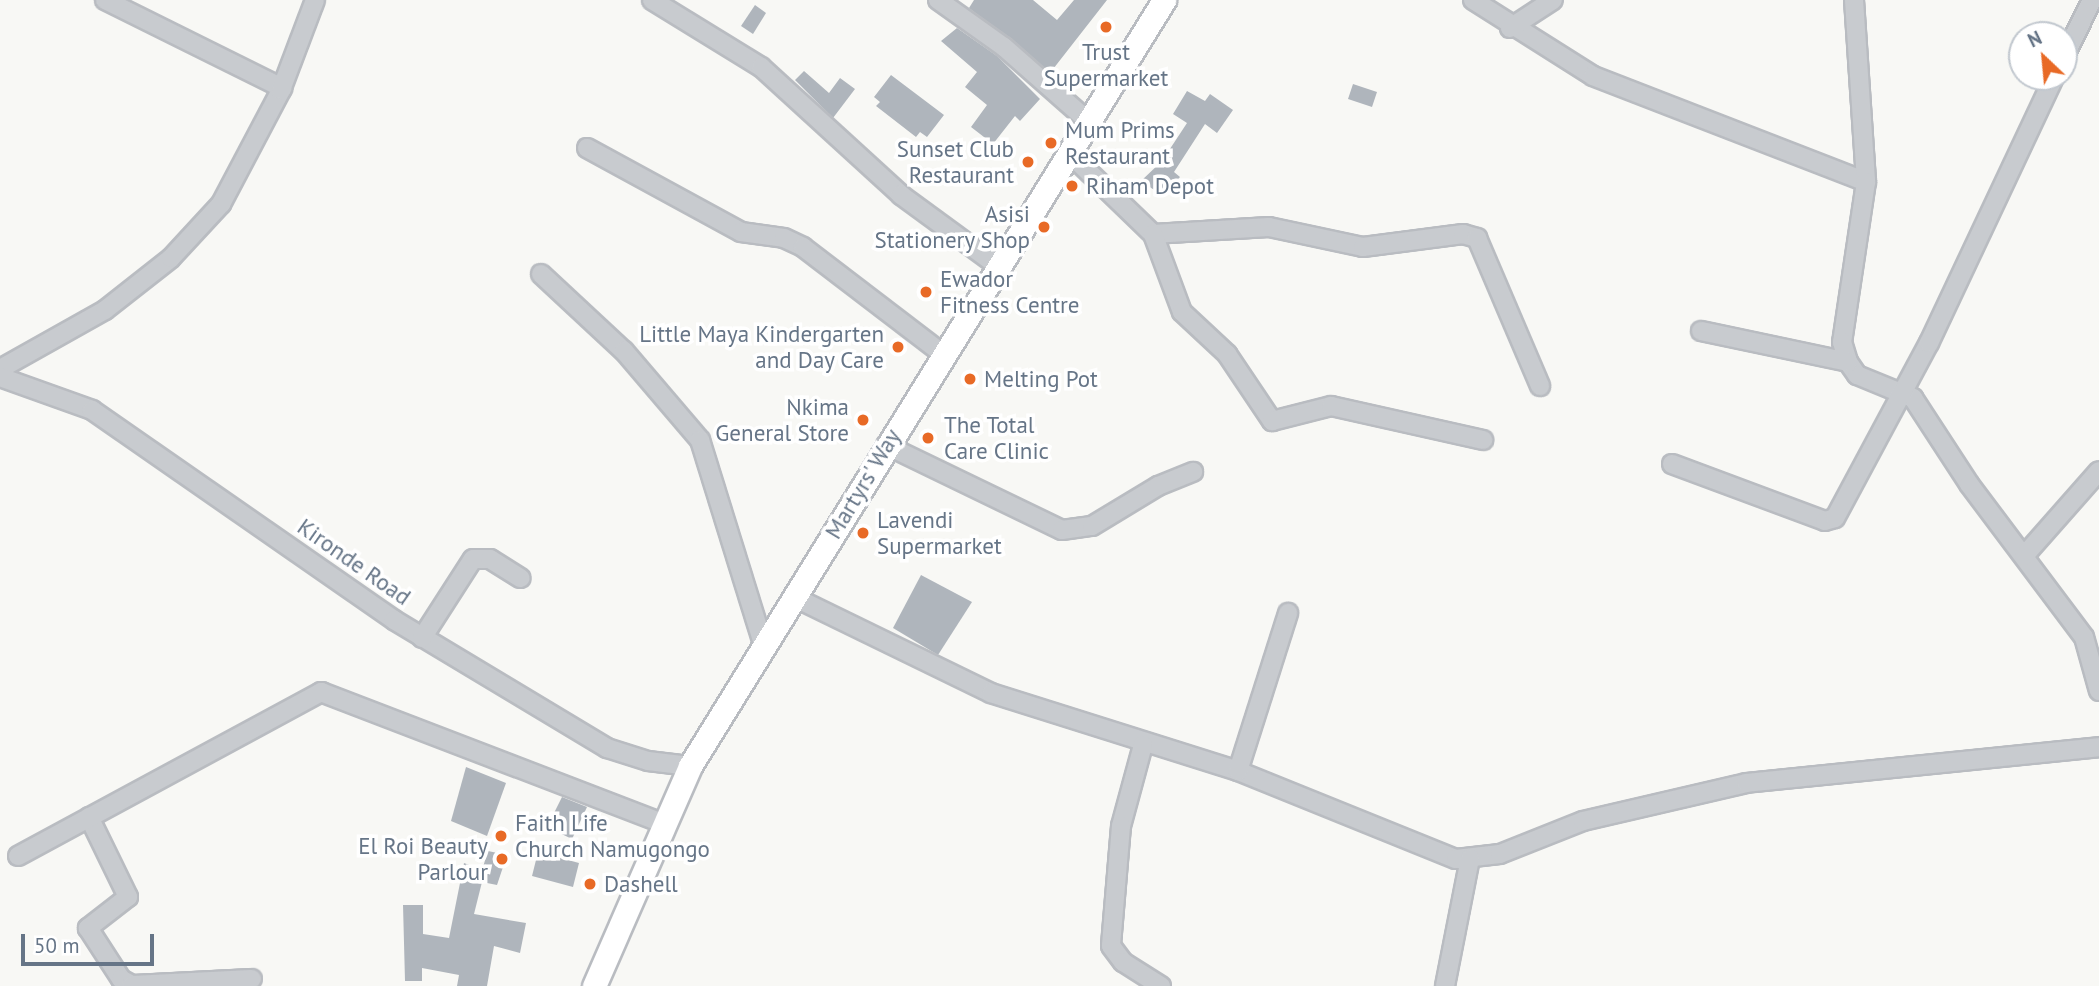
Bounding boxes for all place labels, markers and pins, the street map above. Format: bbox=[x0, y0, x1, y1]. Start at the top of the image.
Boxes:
marker: Trust Supermarket bbox=[1098, 19, 1114, 35]
place label: Trust Supermarket bbox=[1044, 38, 1168, 92]
place label: Mum Prims Restaurant bbox=[1065, 116, 1175, 170]
place label: Sunset Club Restaurant bbox=[897, 135, 1014, 189]
marker: Mum Prims Restaurant bbox=[1043, 135, 1059, 151]
marker: Sunset Club Restaurant bbox=[1020, 154, 1036, 170]
place label: Riham Depot bbox=[1086, 172, 1214, 200]
marker: Riham Depot bbox=[1064, 178, 1080, 194]
place label: Asisi Stationery Shop bbox=[874, 200, 1030, 254]
marker: Asisi Stationery Shop bbox=[1036, 219, 1052, 235]
place label: Ewador Fitness Centre bbox=[940, 265, 1080, 319]
marker: Ewador Fitness Centre bbox=[918, 284, 934, 300]
place label: Little Maya Kindergarten and Day Care bbox=[639, 320, 884, 374]
marker: Little Maya Kindergarten and Day Care bbox=[890, 339, 906, 355]
place label: Melting Pot bbox=[984, 365, 1098, 393]
marker: Melting Pot bbox=[962, 371, 978, 387]
place label: Nkima General Store bbox=[715, 393, 849, 447]
place label: The Total Care Clinic bbox=[944, 411, 1049, 465]
marker: Nkima General Store bbox=[855, 412, 871, 428]
marker: The Total Care Clinic bbox=[918, 428, 938, 448]
place label: Lavendi Supermarket bbox=[877, 506, 1002, 560]
marker: Lavendi Supermarket bbox=[855, 525, 871, 541]
place label: Faith Life Church Namugongo bbox=[515, 809, 710, 863]
marker: Faith Life Church Namugongo bbox=[493, 828, 509, 844]
place label: El Roi Beauty Parlour bbox=[358, 832, 488, 886]
marker: El Roi Beauty Parlour bbox=[494, 851, 510, 867]
place label: Dashell bbox=[604, 870, 678, 898]
marker: Dashell bbox=[582, 876, 598, 892]

